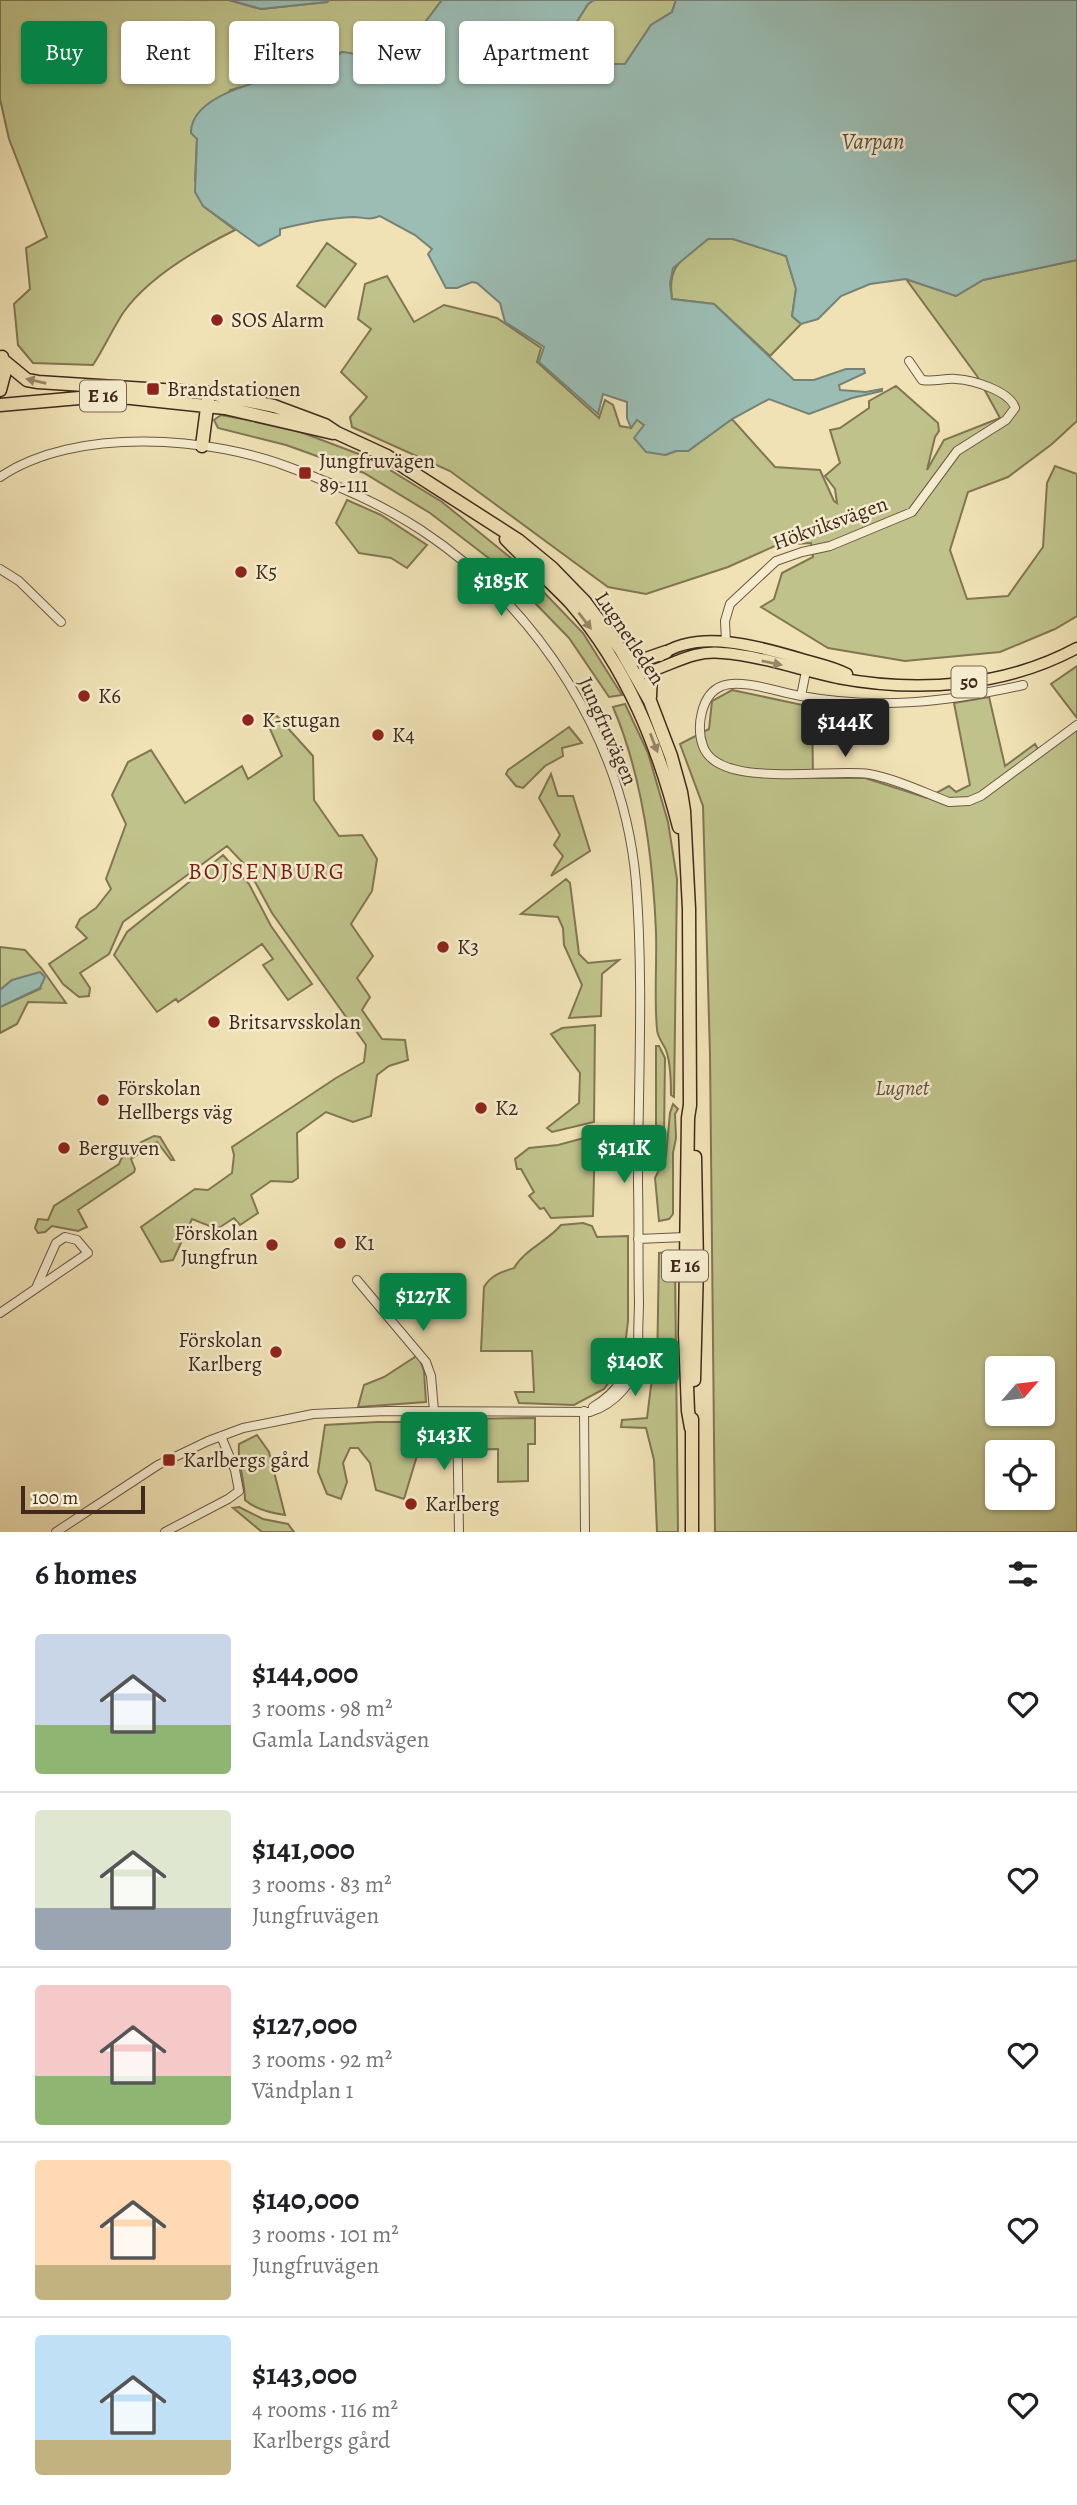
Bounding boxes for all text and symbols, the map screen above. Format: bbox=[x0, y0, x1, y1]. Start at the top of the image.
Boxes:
chip: Buy bbox=[21, 21, 107, 84]
chip: Rent bbox=[121, 21, 215, 84]
chip: Filters bbox=[229, 21, 339, 84]
chip: New bbox=[353, 21, 445, 84]
chip: Apartment bbox=[459, 21, 614, 84]
water label: Varpan bbox=[842, 126, 904, 157]
place label: SOS Alarm bbox=[231, 306, 324, 334]
marker: SOS Alarm bbox=[209, 312, 225, 328]
one-way arrow bbox=[25, 375, 47, 386]
place label: Brandstationen bbox=[167, 375, 301, 403]
road number: E 16 bbox=[80, 380, 126, 412]
marker: Brandstationen bbox=[145, 381, 161, 397]
place label: Jungfruvägen 89-111 bbox=[319, 447, 435, 499]
marker: Jungfruvägen 89-111 bbox=[297, 465, 313, 481]
street label: Hökviksvägen bbox=[769, 489, 891, 557]
place label: K5 bbox=[255, 558, 277, 586]
pin: $185K bbox=[452, 558, 550, 618]
marker: K5 bbox=[233, 564, 249, 580]
text: $185K bbox=[474, 565, 528, 596]
street label: Lugnetleden bbox=[588, 586, 672, 690]
one-way arrow bbox=[577, 611, 592, 629]
one-way arrow bbox=[761, 658, 783, 669]
road number: 50 bbox=[951, 666, 986, 698]
street label: Jungfruvägen bbox=[572, 672, 644, 790]
place label: K6 bbox=[98, 682, 121, 710]
marker: K6 bbox=[76, 688, 92, 704]
pin: $144K bbox=[796, 700, 894, 759]
place label: K-stugan bbox=[262, 706, 340, 734]
text: $144K bbox=[817, 706, 873, 737]
marker: K-stugan bbox=[240, 712, 256, 728]
place label: K4 bbox=[392, 721, 415, 749]
marker: K4 bbox=[370, 727, 386, 743]
one-way arrow bbox=[648, 732, 659, 753]
district label: BOJSENBURG bbox=[188, 856, 346, 887]
place label: K3 bbox=[457, 933, 479, 961]
marker: K3 bbox=[435, 939, 451, 955]
place label: Britsarvsskolan bbox=[228, 1008, 361, 1036]
marker: Britsarvsskolan bbox=[206, 1014, 222, 1030]
place label: Förskolan Hellbergs väg bbox=[117, 1074, 233, 1126]
park label: Lugnet bbox=[875, 1074, 930, 1102]
marker: Förskolan Hellbergs väg bbox=[95, 1092, 111, 1108]
place label: K2 bbox=[495, 1094, 518, 1122]
marker: K2 bbox=[473, 1100, 489, 1116]
pin: $141K bbox=[575, 1126, 673, 1185]
text: $141K bbox=[597, 1132, 651, 1163]
place label: Berguven bbox=[78, 1134, 160, 1162]
marker: Berguven bbox=[56, 1140, 72, 1156]
place label: Förskolan Jungfrun bbox=[174, 1219, 258, 1271]
place label: K1 bbox=[354, 1229, 374, 1257]
marker: K1 bbox=[332, 1235, 348, 1251]
marker: Förskolan Jungfrun bbox=[264, 1237, 280, 1253]
road number: E 16 bbox=[662, 1250, 708, 1282]
pin: $127K bbox=[374, 1274, 472, 1333]
text: $127K bbox=[396, 1280, 451, 1311]
place label: Förskolan Karlberg bbox=[178, 1326, 262, 1378]
pin: $140K bbox=[586, 1338, 684, 1398]
marker: Förskolan Karlberg bbox=[268, 1344, 284, 1360]
text: $140K bbox=[607, 1345, 663, 1376]
north arrow bbox=[985, 1356, 1055, 1426]
map controls bbox=[985, 1356, 1055, 1510]
pin: $143K bbox=[395, 1412, 493, 1472]
text: $143K bbox=[417, 1419, 471, 1450]
button: locate bbox=[985, 1440, 1055, 1510]
place label: Karlbergs gård bbox=[183, 1446, 310, 1474]
marker: Karlbergs gård bbox=[161, 1452, 177, 1468]
scale bar bbox=[21, 1483, 145, 1515]
text: 100 m bbox=[32, 1485, 78, 1511]
place label: Karlberg bbox=[425, 1490, 500, 1518]
marker: Karlberg bbox=[403, 1496, 419, 1512]
text: 6 homes bbox=[35, 1554, 137, 1594]
icon: filters bbox=[1004, 1555, 1042, 1593]
text: $144,000 bbox=[252, 1653, 358, 1693]
icon: home bbox=[91, 1662, 175, 1746]
icon: heart bbox=[1004, 1685, 1042, 1723]
text: 3 rooms · 98 m² bbox=[252, 1693, 393, 1724]
text: Gamla Landsvägen bbox=[252, 1724, 429, 1755]
text: $141,000 bbox=[252, 1829, 355, 1869]
icon: home bbox=[91, 1838, 175, 1922]
icon: heart bbox=[1004, 1861, 1042, 1899]
text: 3 rooms · 83 m² bbox=[252, 1869, 392, 1900]
text: Jungfruvägen bbox=[252, 1900, 379, 1931]
text: $127,000 bbox=[252, 2004, 357, 2044]
icon: home bbox=[91, 2013, 175, 2097]
icon: heart bbox=[1004, 2036, 1042, 2074]
text: 3 rooms · 92 m² bbox=[252, 2044, 392, 2075]
text: Vändplan 1 bbox=[252, 2075, 353, 2106]
text: $140,000 bbox=[252, 2179, 359, 2219]
icon: home bbox=[91, 2188, 175, 2272]
icon: heart bbox=[1004, 2211, 1042, 2249]
text: 3 rooms · 101 m² bbox=[252, 2219, 399, 2250]
text: Jungfruvägen bbox=[252, 2250, 379, 2281]
text: $143,000 bbox=[252, 2354, 357, 2394]
icon: home bbox=[91, 2363, 175, 2447]
icon: heart bbox=[1004, 2386, 1042, 2424]
text: 4 rooms · 116 m² bbox=[252, 2394, 398, 2425]
text: Karlbergs gård bbox=[252, 2425, 390, 2456]

